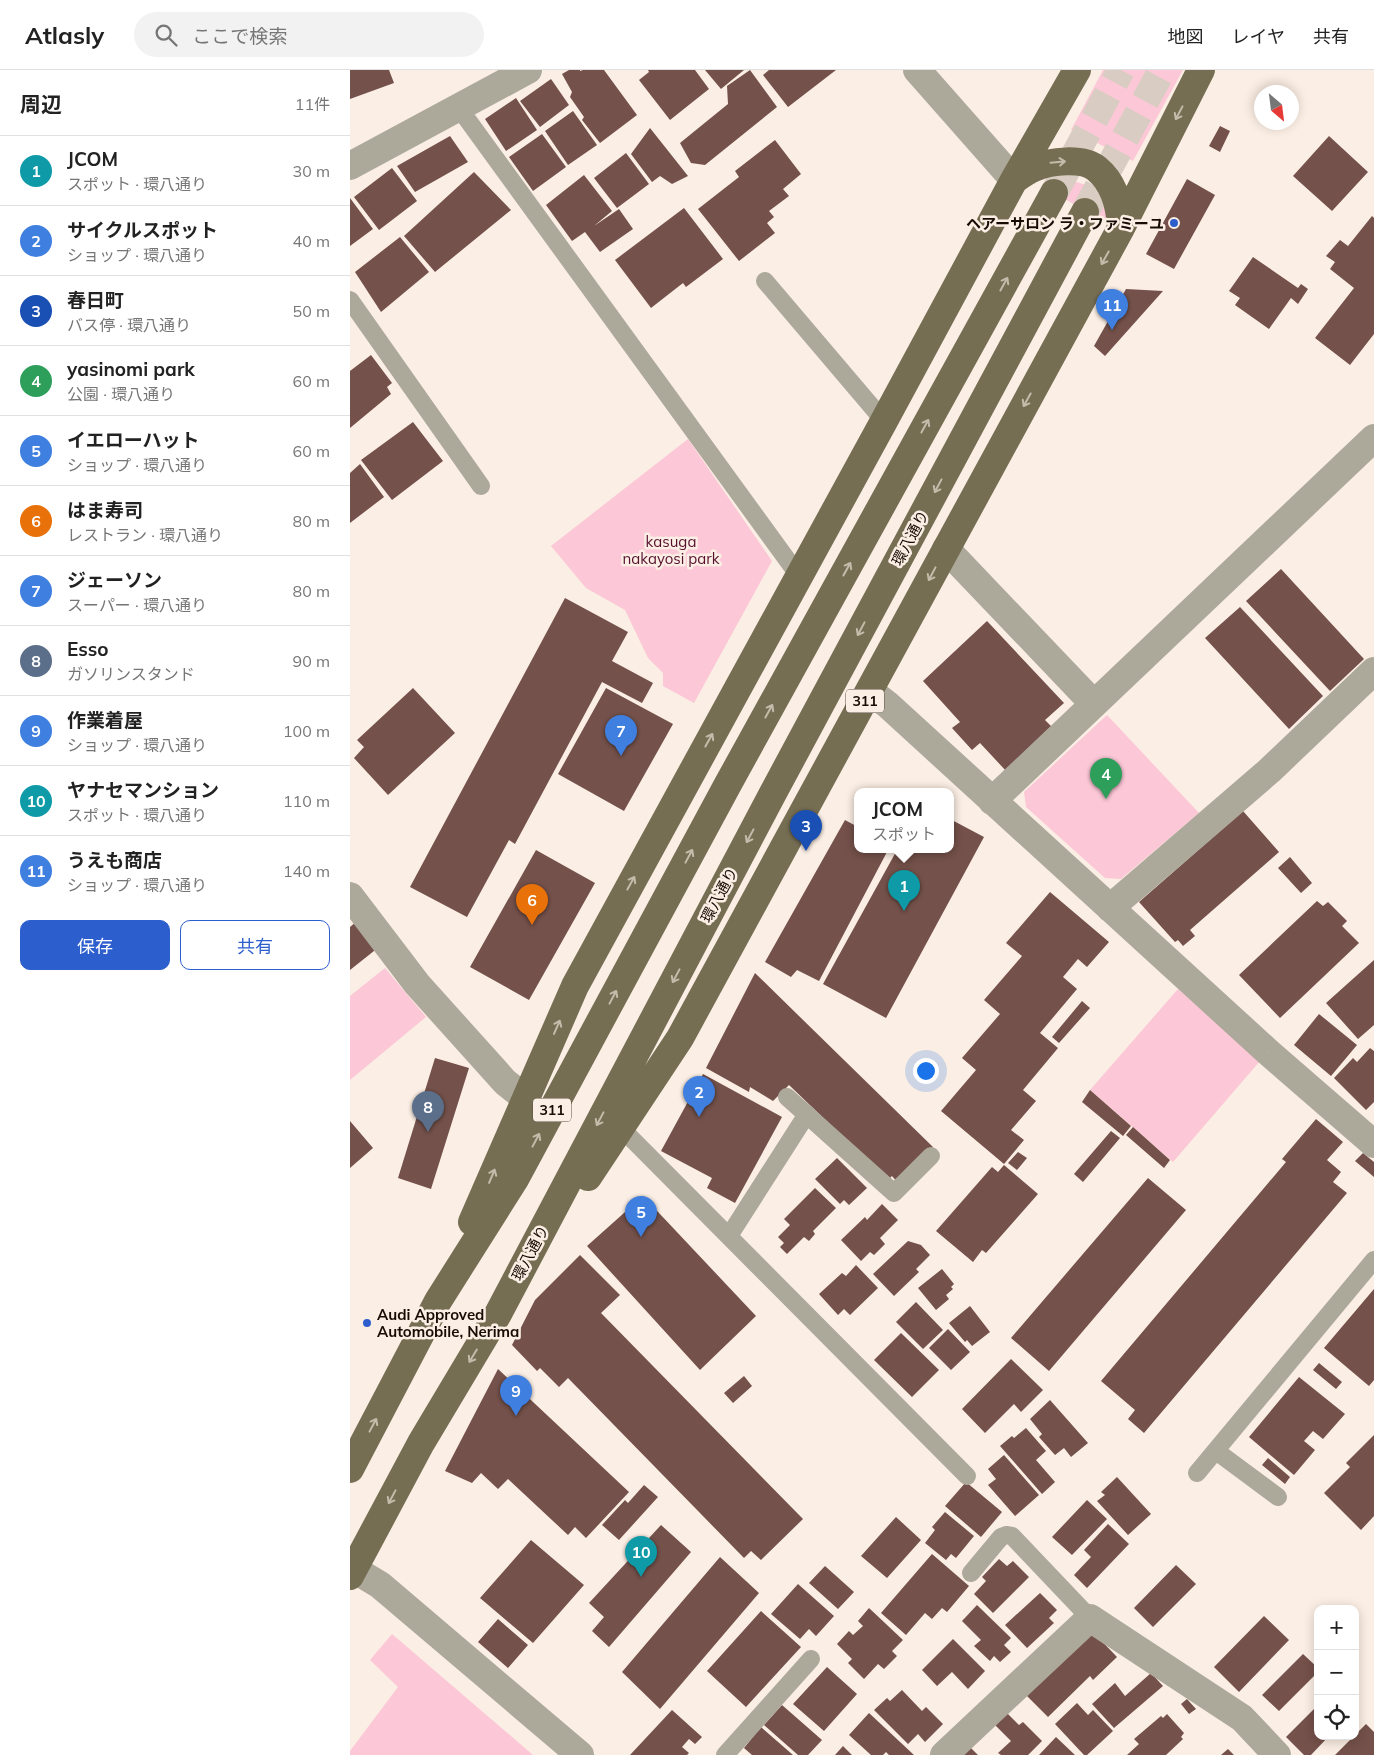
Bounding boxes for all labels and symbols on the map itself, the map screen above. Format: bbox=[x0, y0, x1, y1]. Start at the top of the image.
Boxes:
north arrow bbox=[1254, 85, 1299, 130]
one-way arrow bbox=[1174, 105, 1183, 120]
one-way arrow bbox=[1050, 158, 1066, 167]
place label: ヘアーサロン ラ・ファミーユ bbox=[966, 214, 1164, 233]
marker: ヘアーサロン ラ・ファミーユ bbox=[1168, 217, 1180, 229]
one-way arrow bbox=[1100, 250, 1109, 265]
one-way arrow bbox=[1000, 277, 1009, 292]
pin: 11 bbox=[1096, 289, 1128, 330]
one-way arrow bbox=[1022, 393, 1032, 408]
one-way arrow bbox=[921, 420, 931, 434]
one-way arrow bbox=[933, 478, 943, 493]
street label: 環八通り bbox=[888, 507, 932, 569]
park label: kasuga nakayosi park bbox=[623, 532, 720, 568]
one-way arrow bbox=[842, 561, 852, 576]
one-way arrow bbox=[927, 566, 936, 581]
one-way arrow bbox=[856, 621, 865, 636]
road number: 311 bbox=[846, 690, 884, 712]
one-way arrow bbox=[764, 704, 774, 719]
pin: 7 bbox=[605, 715, 637, 756]
one-way arrow bbox=[704, 733, 714, 748]
pin: 4 bbox=[1090, 758, 1122, 799]
pin: 3 bbox=[790, 810, 822, 851]
one-way arrow bbox=[745, 828, 754, 843]
one-way arrow bbox=[684, 849, 694, 864]
street label: 環八通り bbox=[697, 864, 741, 926]
pin: 1 bbox=[888, 870, 920, 911]
one-way arrow bbox=[627, 876, 636, 891]
pin: 6 bbox=[516, 884, 548, 925]
one-way arrow bbox=[671, 968, 681, 983]
one-way arrow bbox=[609, 990, 618, 1005]
one-way arrow bbox=[552, 1020, 562, 1035]
your location bbox=[913, 1058, 939, 1084]
pin: 2 bbox=[683, 1076, 715, 1117]
pin: 8 bbox=[412, 1091, 444, 1132]
road number: 311 bbox=[533, 1098, 571, 1122]
one-way arrow bbox=[595, 1112, 605, 1127]
one-way arrow bbox=[532, 1133, 541, 1148]
one-way arrow bbox=[487, 1169, 497, 1184]
pin: 5 bbox=[625, 1196, 657, 1237]
street label: 環八通り bbox=[508, 1222, 552, 1284]
place label: Audi Approved Automobile, Nerima bbox=[377, 1305, 519, 1341]
marker: Audi Approved Automobile, Nerima bbox=[361, 1317, 373, 1329]
one-way arrow bbox=[467, 1348, 477, 1362]
pin: 9 bbox=[500, 1375, 532, 1416]
one-way arrow bbox=[368, 1418, 378, 1433]
one-way arrow bbox=[387, 1489, 396, 1504]
pin: 10 bbox=[625, 1536, 657, 1577]

